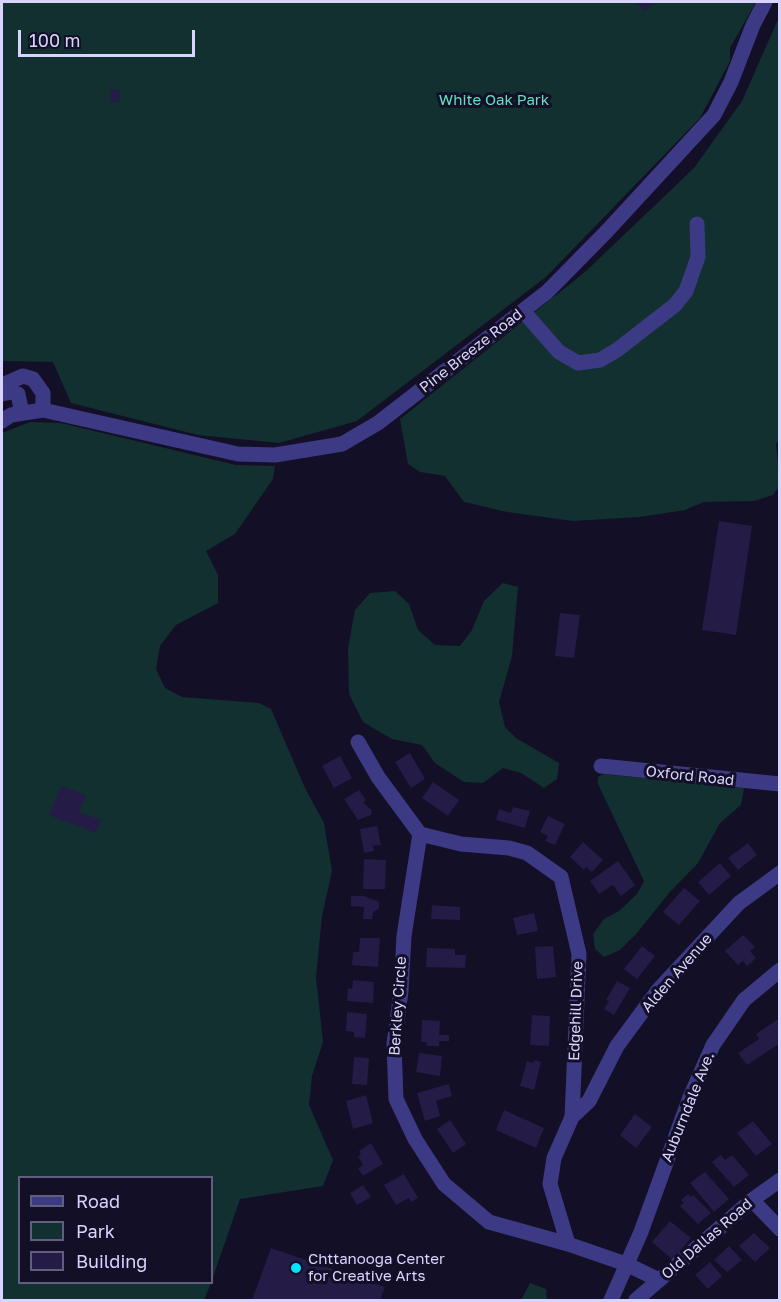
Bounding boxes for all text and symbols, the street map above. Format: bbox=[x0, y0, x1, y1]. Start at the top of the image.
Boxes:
scale bar bbox=[21, 18, 198, 56]
text: 100 m bbox=[29, 29, 80, 51]
park label: White Oak Park bbox=[439, 91, 549, 109]
street label: Pine Breeze Road bbox=[416, 305, 526, 397]
street label: Oxford Road bbox=[645, 762, 735, 790]
street label: Alden Avenue bbox=[638, 930, 716, 1016]
street label: Berkley Circle bbox=[386, 956, 410, 1056]
street label: Edgehill Drive bbox=[565, 961, 587, 1061]
street label: Auburndale Ave. bbox=[658, 1049, 718, 1165]
legend bbox=[18, 1176, 213, 1284]
text: Road bbox=[76, 1190, 120, 1212]
street label: Old Dallas Road bbox=[658, 1195, 756, 1283]
text: Park bbox=[76, 1220, 115, 1242]
text: Building bbox=[76, 1250, 147, 1272]
place label: Chttanooga Center for Creative Arts bbox=[308, 1250, 445, 1285]
marker: Chttanooga Center for Creative Arts bbox=[289, 1261, 303, 1275]

